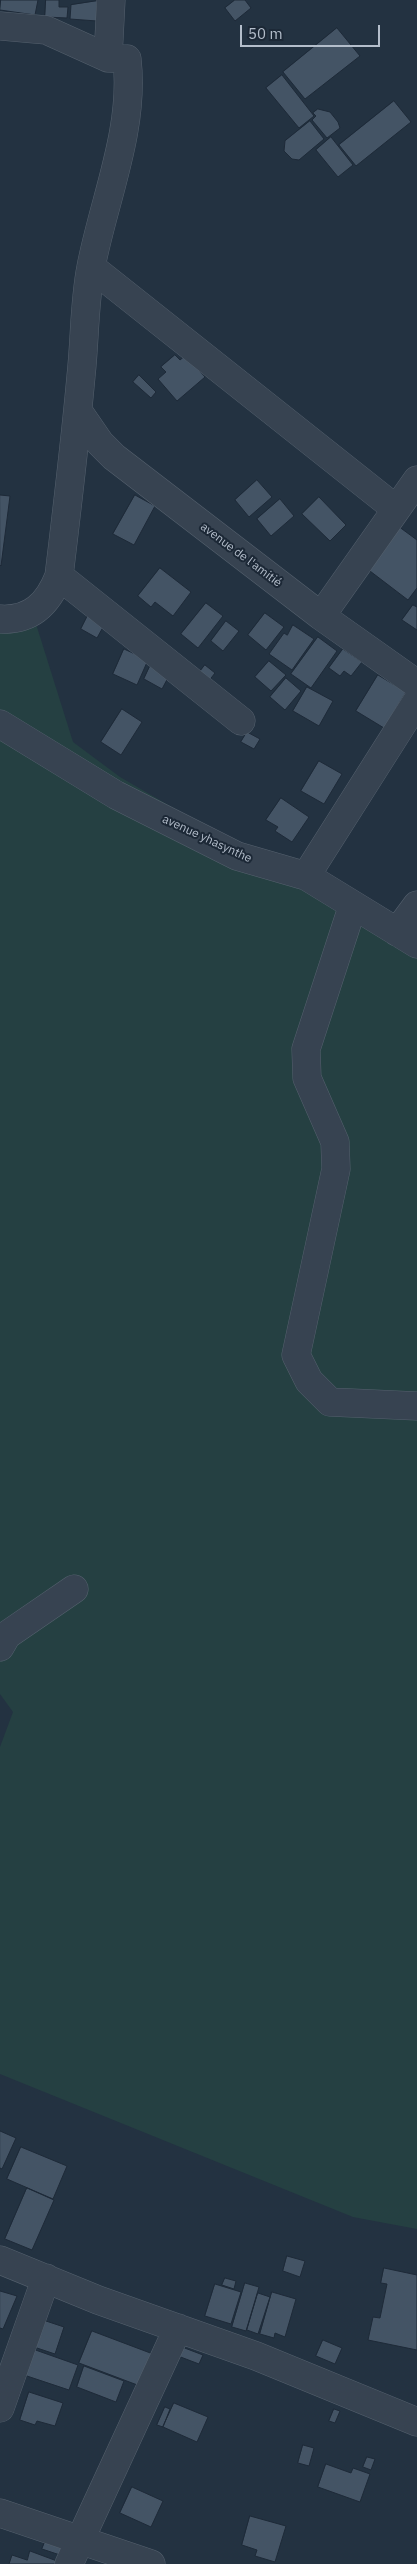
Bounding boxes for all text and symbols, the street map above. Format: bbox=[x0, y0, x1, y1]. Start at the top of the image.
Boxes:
scale bar bbox=[242, 15, 382, 47]
text: 50 m bbox=[248, 24, 283, 43]
street label: avenue de l'amitié bbox=[198, 520, 284, 590]
street label: avenue yhasynthe bbox=[160, 812, 254, 866]

